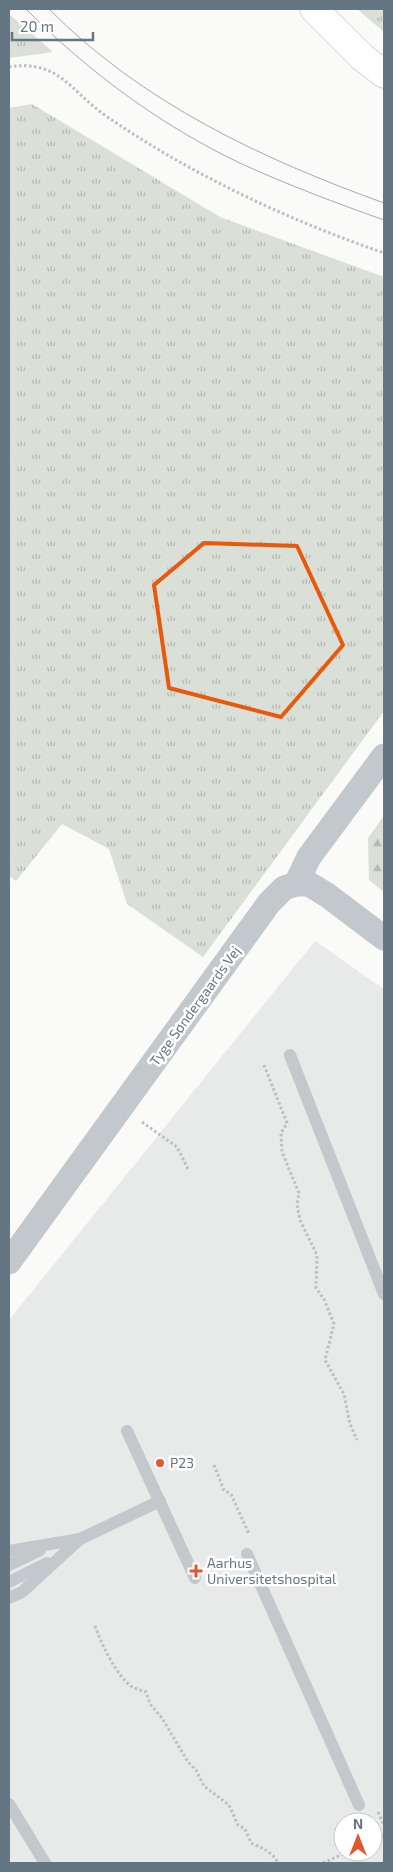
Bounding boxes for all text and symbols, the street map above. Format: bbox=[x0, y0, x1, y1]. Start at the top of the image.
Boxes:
scale bar bbox=[12, 10, 94, 42]
text: 20 m bbox=[20, 17, 54, 35]
street label: Tyge Søndergaards Vej bbox=[146, 943, 244, 1069]
place label: P23 bbox=[170, 1454, 194, 1471]
marker: P23 bbox=[154, 1457, 166, 1469]
place label: Aarhus Universitetshospital bbox=[207, 1554, 337, 1587]
marker: Aarhus Universitetshospital bbox=[189, 1564, 203, 1578]
north arrow bbox=[333, 1812, 383, 1862]
text: N bbox=[353, 1815, 363, 1832]

